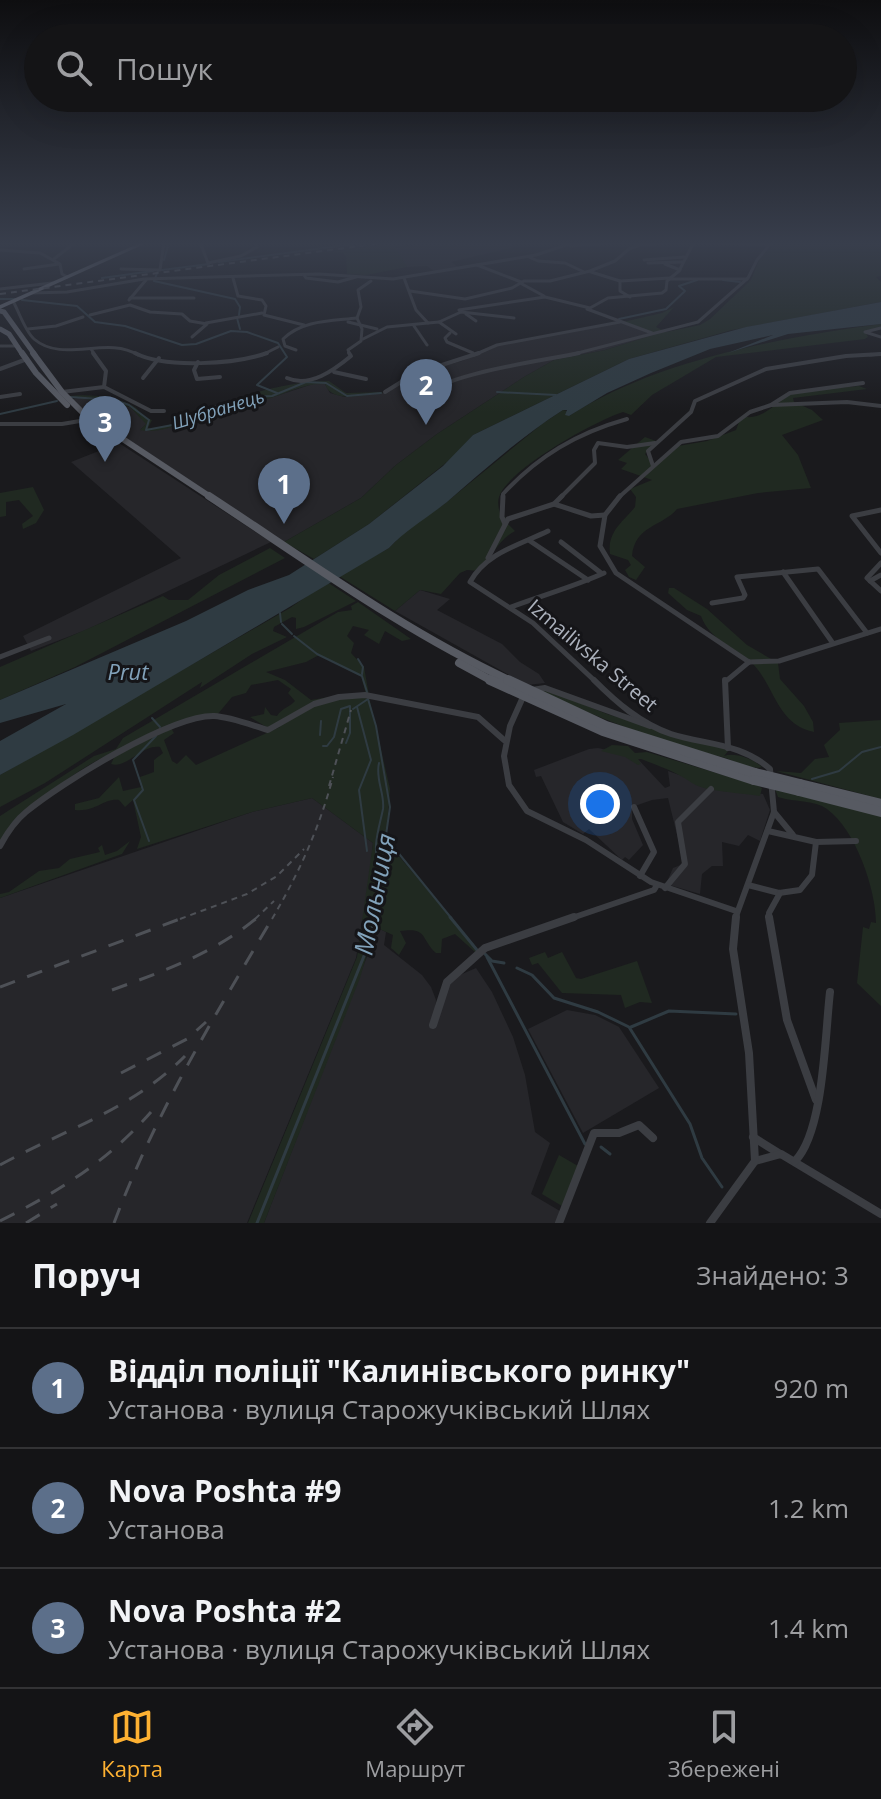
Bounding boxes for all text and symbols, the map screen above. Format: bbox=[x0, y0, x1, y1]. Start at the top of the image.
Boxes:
search box bbox=[24, 24, 857, 112]
icon: search bbox=[52, 46, 96, 90]
text: Пошук bbox=[116, 48, 213, 89]
pin: 2 bbox=[400, 359, 452, 425]
water label: Шубранець bbox=[169, 384, 267, 434]
pin: 3 bbox=[79, 396, 131, 462]
pin: 1 bbox=[258, 458, 310, 524]
street label: Izmailivska Street bbox=[522, 593, 664, 717]
water label: Prut bbox=[107, 656, 149, 686]
your location bbox=[580, 784, 620, 824]
water label: Мольниця bbox=[345, 830, 403, 958]
text: Поруч bbox=[32, 1252, 142, 1298]
text: Знайдено: 3 bbox=[696, 1257, 849, 1293]
text: Відділ поліції "Калинівського ринку" bbox=[108, 1350, 690, 1391]
text: 1 bbox=[51, 1370, 65, 1406]
text: 920 m bbox=[774, 1370, 849, 1406]
text: Установа · вулиця Старожучківський Шлях bbox=[108, 1391, 650, 1427]
text: Nova Poshta #9 bbox=[108, 1470, 341, 1511]
text: 2 bbox=[51, 1490, 65, 1526]
text: 1.2 km bbox=[768, 1490, 849, 1526]
text: Установа bbox=[108, 1511, 225, 1547]
text: Nova Poshta #2 bbox=[108, 1590, 341, 1631]
text: 3 bbox=[51, 1610, 65, 1646]
text: 1.4 km bbox=[768, 1610, 849, 1646]
text: Установа · вулиця Старожучківський Шлях bbox=[108, 1631, 650, 1667]
tab: Карта bbox=[101, 1705, 163, 1783]
tab: Маршрут bbox=[365, 1705, 465, 1783]
tab: Збережені bbox=[668, 1705, 780, 1783]

